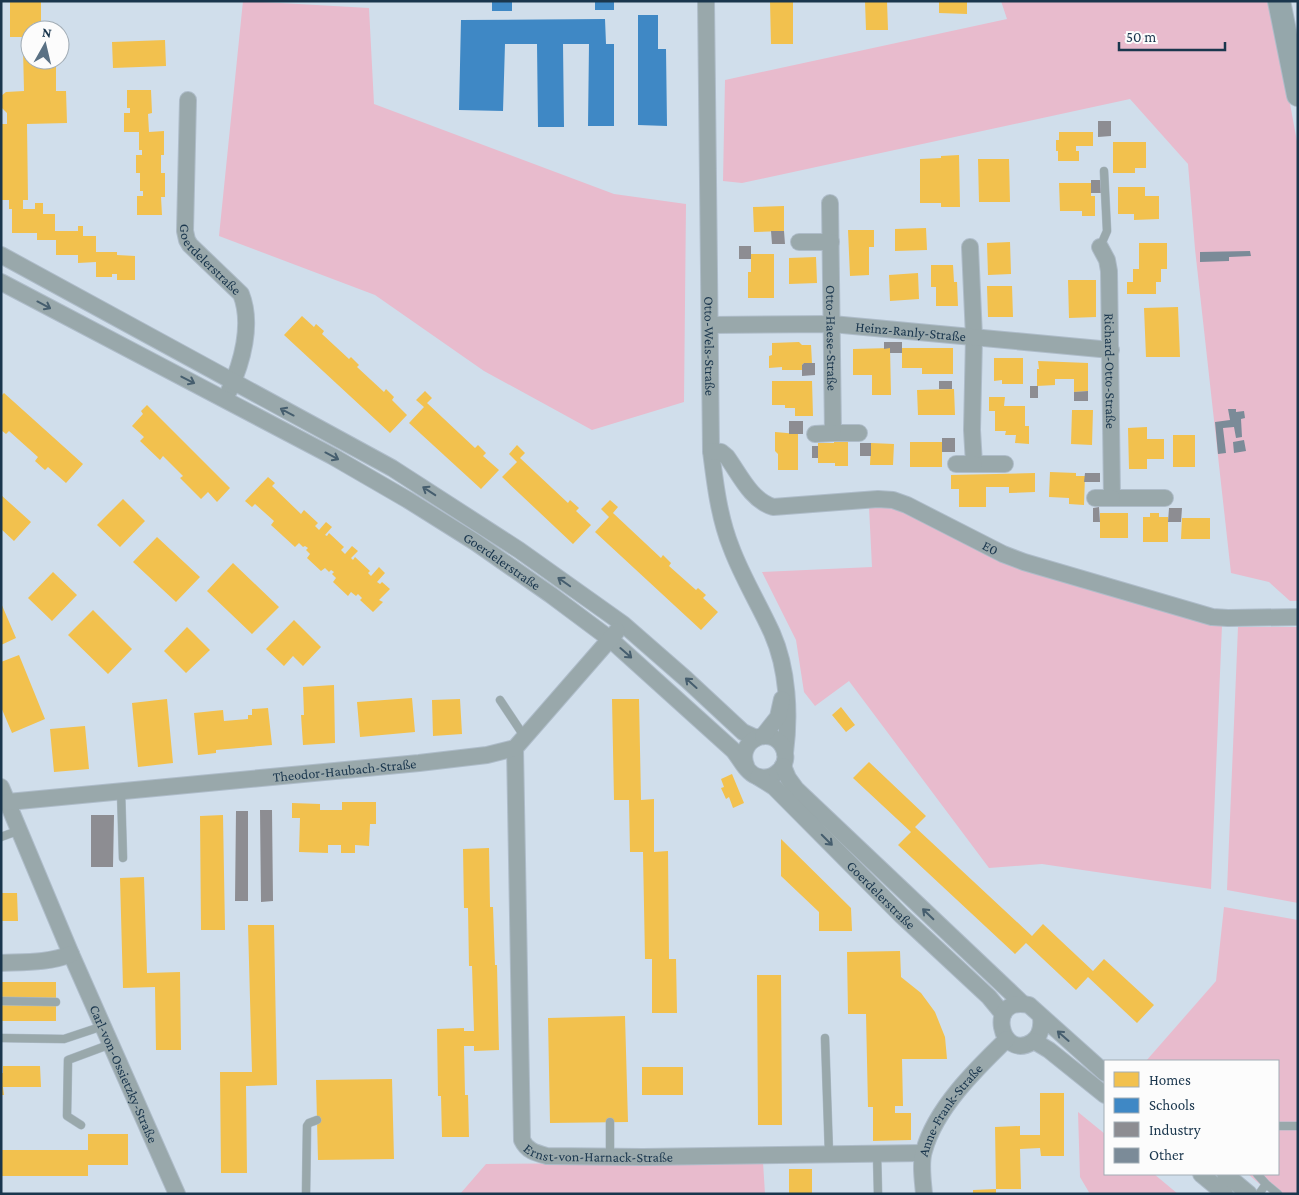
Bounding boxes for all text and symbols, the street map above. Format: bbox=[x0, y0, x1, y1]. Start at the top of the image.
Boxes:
north arrow bbox=[20, 20, 70, 70]
scale bar bbox=[1119, 20, 1225, 52]
text: N bbox=[41, 24, 53, 41]
text: 50 m bbox=[1126, 29, 1156, 45]
street label: Goerdelerstraße bbox=[177, 224, 245, 298]
street label: Otto-Haese-Straße bbox=[823, 285, 840, 391]
street label: Otto-Wels-Straße bbox=[701, 296, 718, 396]
one-way arrow bbox=[36, 301, 51, 310]
street label: Richard-Otto-Straße bbox=[1102, 313, 1119, 429]
street label: Heinz-Ranly-Straße bbox=[855, 318, 967, 344]
one-way arrow bbox=[181, 375, 196, 385]
one-way arrow bbox=[281, 406, 295, 416]
one-way arrow bbox=[324, 452, 338, 462]
one-way arrow bbox=[423, 486, 437, 496]
street label: Goerdelerstraße bbox=[461, 529, 544, 593]
street label: E0 bbox=[980, 537, 1001, 558]
one-way arrow bbox=[557, 577, 571, 587]
one-way arrow bbox=[620, 648, 633, 659]
one-way arrow bbox=[684, 677, 697, 689]
street label: Theodor-Haubach-Straße bbox=[272, 755, 417, 785]
one-way arrow bbox=[820, 834, 833, 846]
street label: Goerdelerstraße bbox=[844, 857, 919, 932]
one-way arrow bbox=[922, 908, 935, 920]
street label: Carl-von-Ossietzky-Straße bbox=[86, 1002, 161, 1145]
one-way arrow bbox=[1057, 1031, 1070, 1042]
street label: Anne-Frank-Straße bbox=[915, 1060, 986, 1158]
legend bbox=[1104, 1060, 1279, 1175]
text: Homes bbox=[1149, 1072, 1191, 1088]
text: Schools bbox=[1149, 1097, 1195, 1113]
text: Industry bbox=[1149, 1122, 1201, 1139]
street label: Ernst-von-Harnack-Straße bbox=[521, 1140, 673, 1165]
text: Other bbox=[1149, 1147, 1185, 1163]

